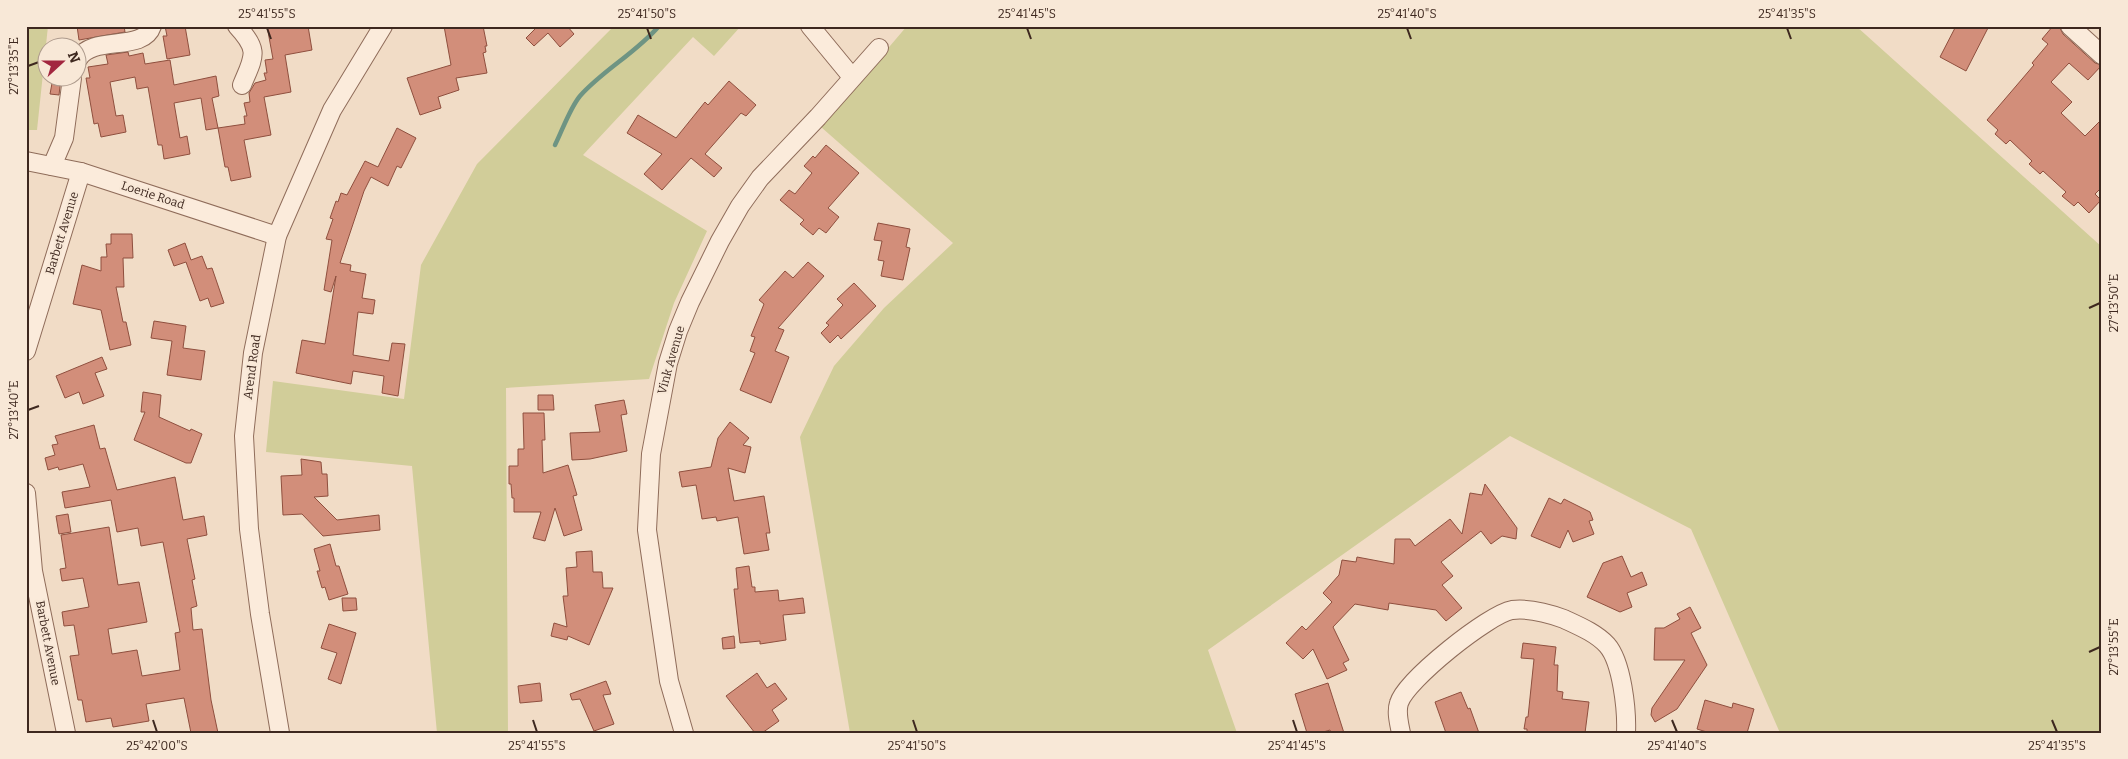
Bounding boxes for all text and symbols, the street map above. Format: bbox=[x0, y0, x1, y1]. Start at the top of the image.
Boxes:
text: 25°41'55"S bbox=[238, 7, 296, 21]
text: 25°41'50"S bbox=[618, 7, 676, 21]
text: 25°41'45"S bbox=[998, 7, 1056, 21]
text: 25°41'40"S bbox=[1377, 7, 1437, 21]
text: 25°41'35"S bbox=[1758, 7, 1816, 21]
text: 27°13'35"E bbox=[7, 37, 21, 95]
north arrow bbox=[38, 38, 88, 88]
text: N bbox=[64, 49, 84, 66]
street label: Loerie Road bbox=[120, 178, 186, 212]
street label: Barbett Avenue bbox=[43, 190, 81, 276]
text: 27°13'50"E bbox=[2107, 274, 2121, 332]
street label: Vink Avenue bbox=[655, 324, 687, 396]
street label: Arend Road bbox=[241, 334, 263, 400]
text: 27°13'40"E bbox=[7, 380, 21, 440]
street label: Barbett Avenue bbox=[33, 600, 63, 686]
text: 27°13'55"E bbox=[2107, 618, 2121, 676]
text: 25°42'00"S bbox=[126, 739, 188, 753]
text: 25°41'55"S bbox=[508, 739, 566, 753]
text: 25°41'50"S bbox=[888, 739, 946, 753]
text: 25°41'45"S bbox=[1268, 739, 1326, 753]
text: 25°41'40"S bbox=[1647, 739, 1707, 753]
text: 25°41'35"S bbox=[2028, 739, 2086, 753]

